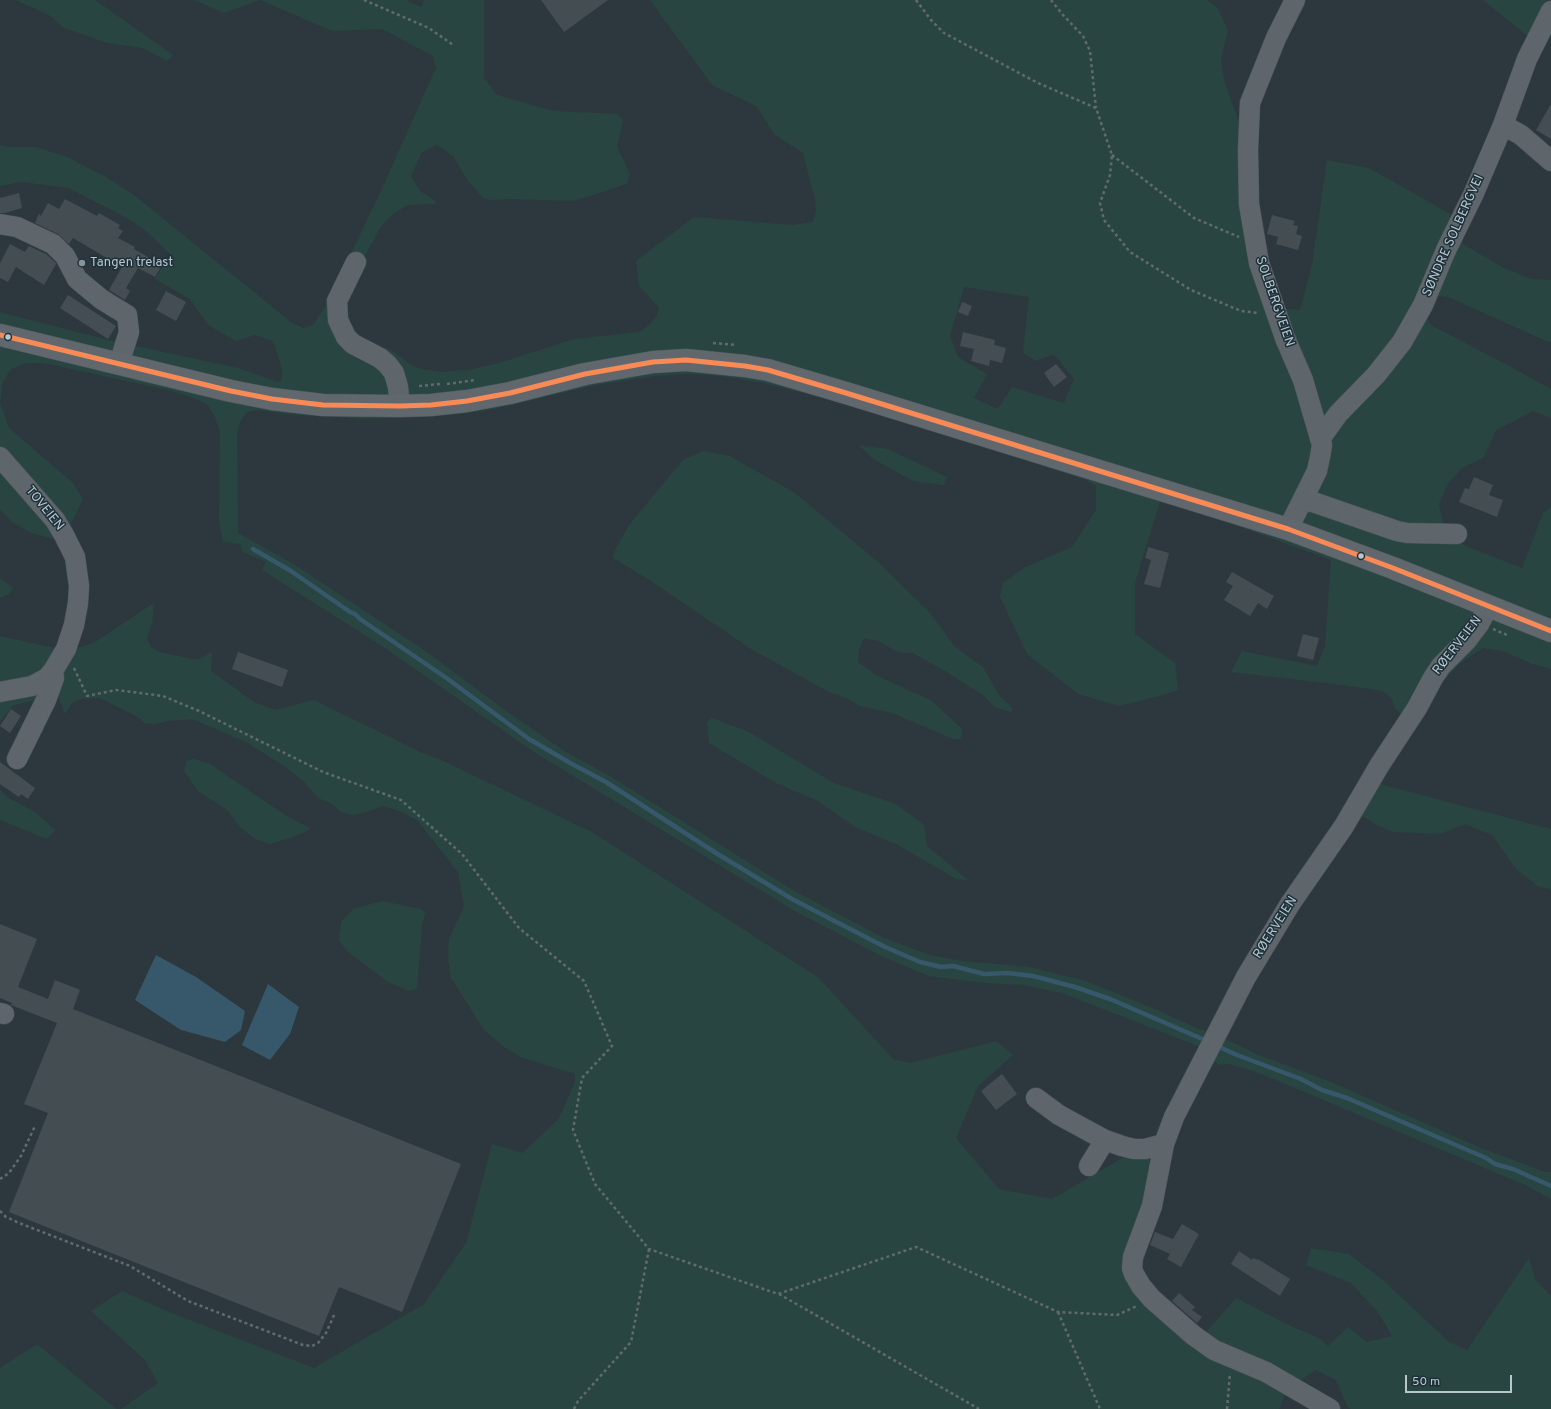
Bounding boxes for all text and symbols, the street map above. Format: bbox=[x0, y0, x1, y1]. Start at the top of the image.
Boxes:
street label: SØNDRE SOLBERGVEI bbox=[1420, 173, 1488, 299]
place label: Tangen trelast bbox=[90, 255, 173, 271]
street label: SOLBERGVEIEN bbox=[1251, 255, 1297, 349]
marker: Tangen trelast bbox=[77, 258, 87, 268]
unlabelled marker bbox=[3, 332, 13, 342]
street label: TOVEIEN bbox=[21, 484, 67, 534]
unlabelled marker bbox=[1356, 551, 1366, 561]
street label: RØERVEIEN bbox=[1430, 613, 1486, 679]
street label: RØERVEIEN bbox=[1251, 894, 1301, 962]
scale bar bbox=[1407, 1367, 1514, 1393]
text: 50 m bbox=[1412, 1374, 1440, 1390]

